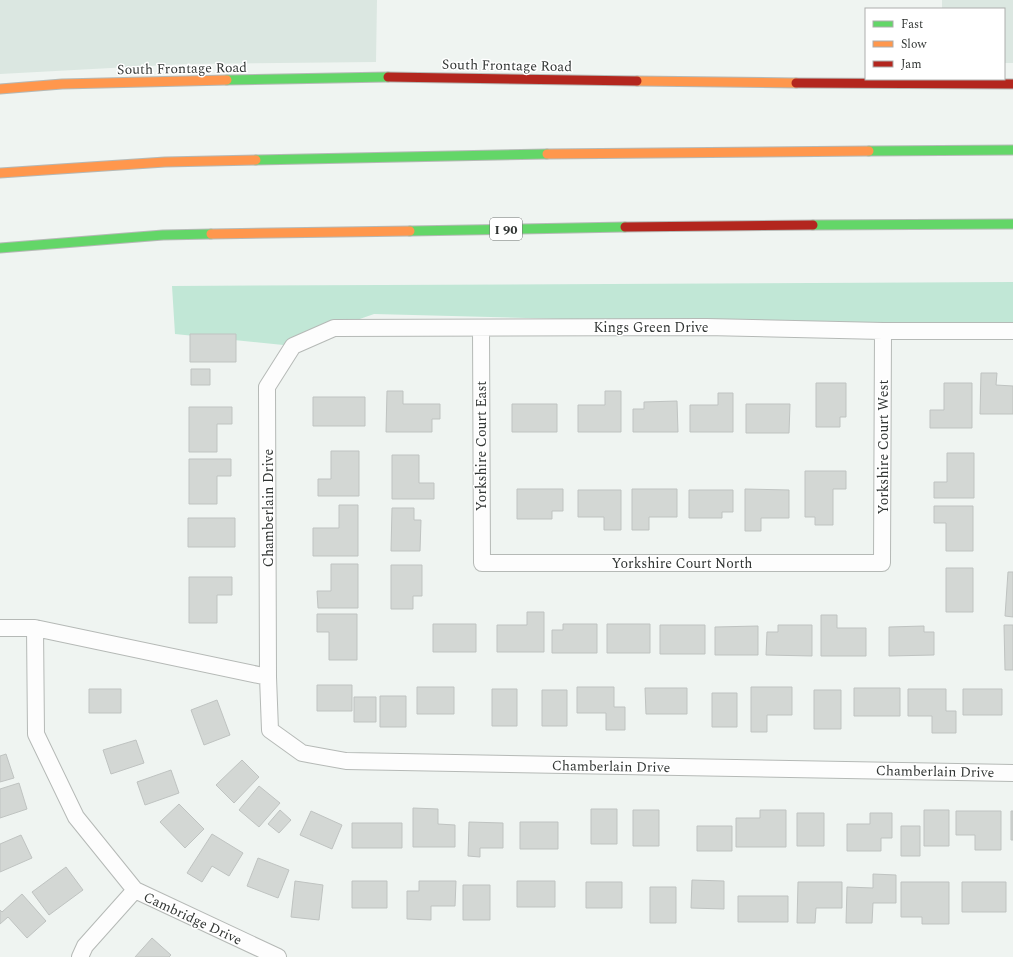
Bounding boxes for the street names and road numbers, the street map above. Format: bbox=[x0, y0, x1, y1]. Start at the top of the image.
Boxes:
street label: South Frontage Road bbox=[442, 54, 572, 77]
street label: South Frontage Road bbox=[117, 57, 247, 80]
road number: I 90 bbox=[490, 218, 522, 240]
street label: Kings Green Drive bbox=[593, 317, 709, 338]
street label: Yorkshire Court West bbox=[873, 380, 894, 514]
street label: Yorkshire Court East bbox=[471, 381, 492, 511]
street label: Chamberlain Drive bbox=[258, 449, 279, 567]
street label: Yorkshire Court North bbox=[611, 553, 753, 574]
street label: Chamberlain Drive bbox=[552, 755, 671, 778]
street label: Chamberlain Drive bbox=[876, 760, 995, 783]
street label: Cambridge Drive bbox=[140, 886, 246, 951]

